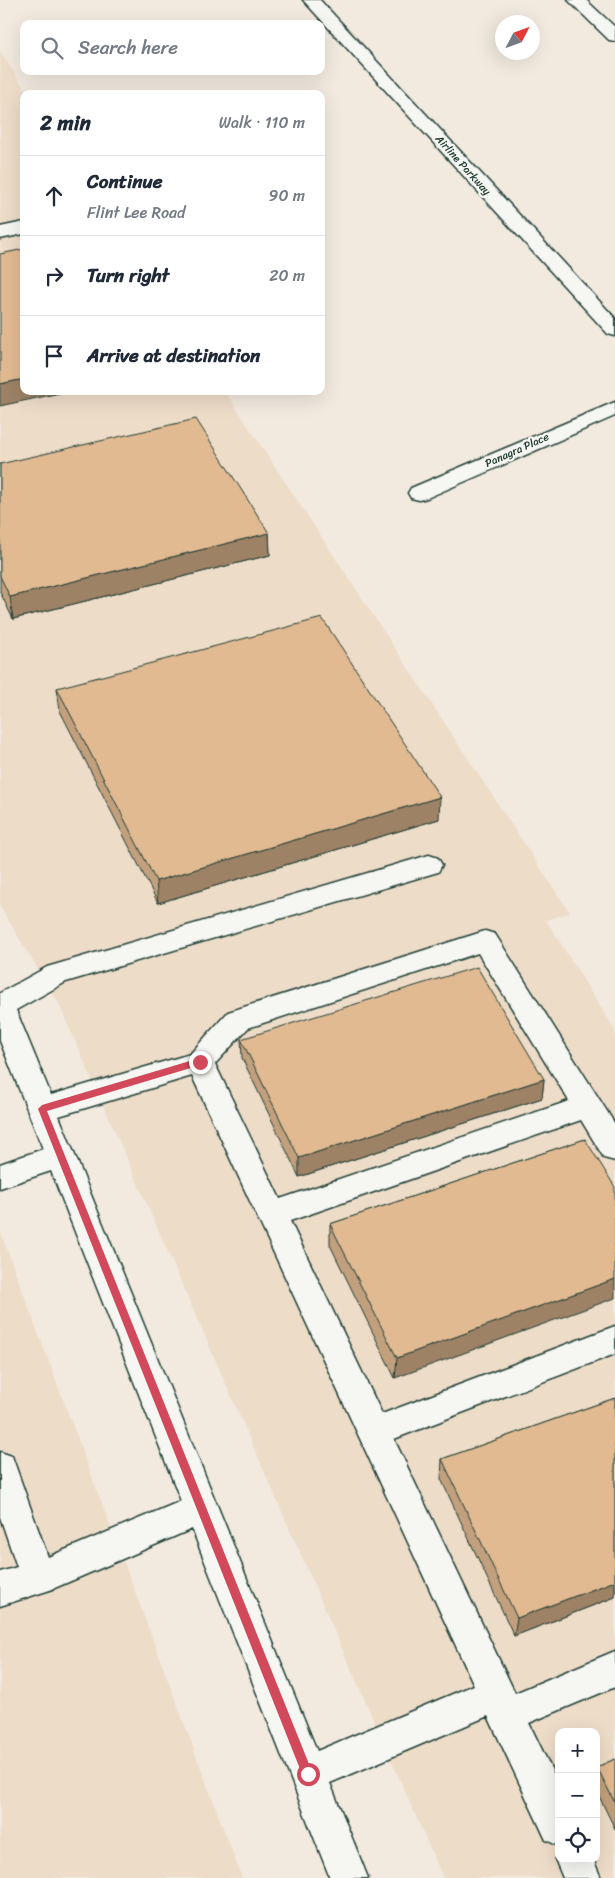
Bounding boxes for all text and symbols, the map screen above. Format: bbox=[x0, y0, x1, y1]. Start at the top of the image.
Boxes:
north arrow bbox=[495, 15, 540, 60]
search box bbox=[20, 20, 325, 75]
text: Search here bbox=[78, 31, 178, 64]
icon: search bbox=[38, 34, 66, 62]
text: 2 min bbox=[40, 104, 91, 142]
text: Walk · 110 m bbox=[219, 108, 305, 137]
street label: Airline Parkway bbox=[430, 129, 496, 200]
text: Continue bbox=[87, 165, 163, 198]
text: 90 m bbox=[269, 181, 305, 210]
icon: ahead bbox=[40, 182, 68, 210]
text: Flint Lee Road bbox=[87, 198, 186, 227]
text: Turn right bbox=[87, 259, 169, 292]
text: 20 m bbox=[269, 261, 305, 290]
icon: right bbox=[40, 262, 68, 290]
text: Arrive at destination bbox=[87, 339, 260, 372]
icon: arrive bbox=[40, 342, 68, 370]
street label: Panagra Place bbox=[482, 427, 553, 473]
route end bbox=[189, 1051, 212, 1074]
map controls bbox=[555, 1728, 600, 1863]
button: + bbox=[555, 1728, 600, 1773]
route start bbox=[297, 1763, 320, 1786]
button: − bbox=[555, 1773, 600, 1818]
button: locate bbox=[555, 1818, 600, 1863]

